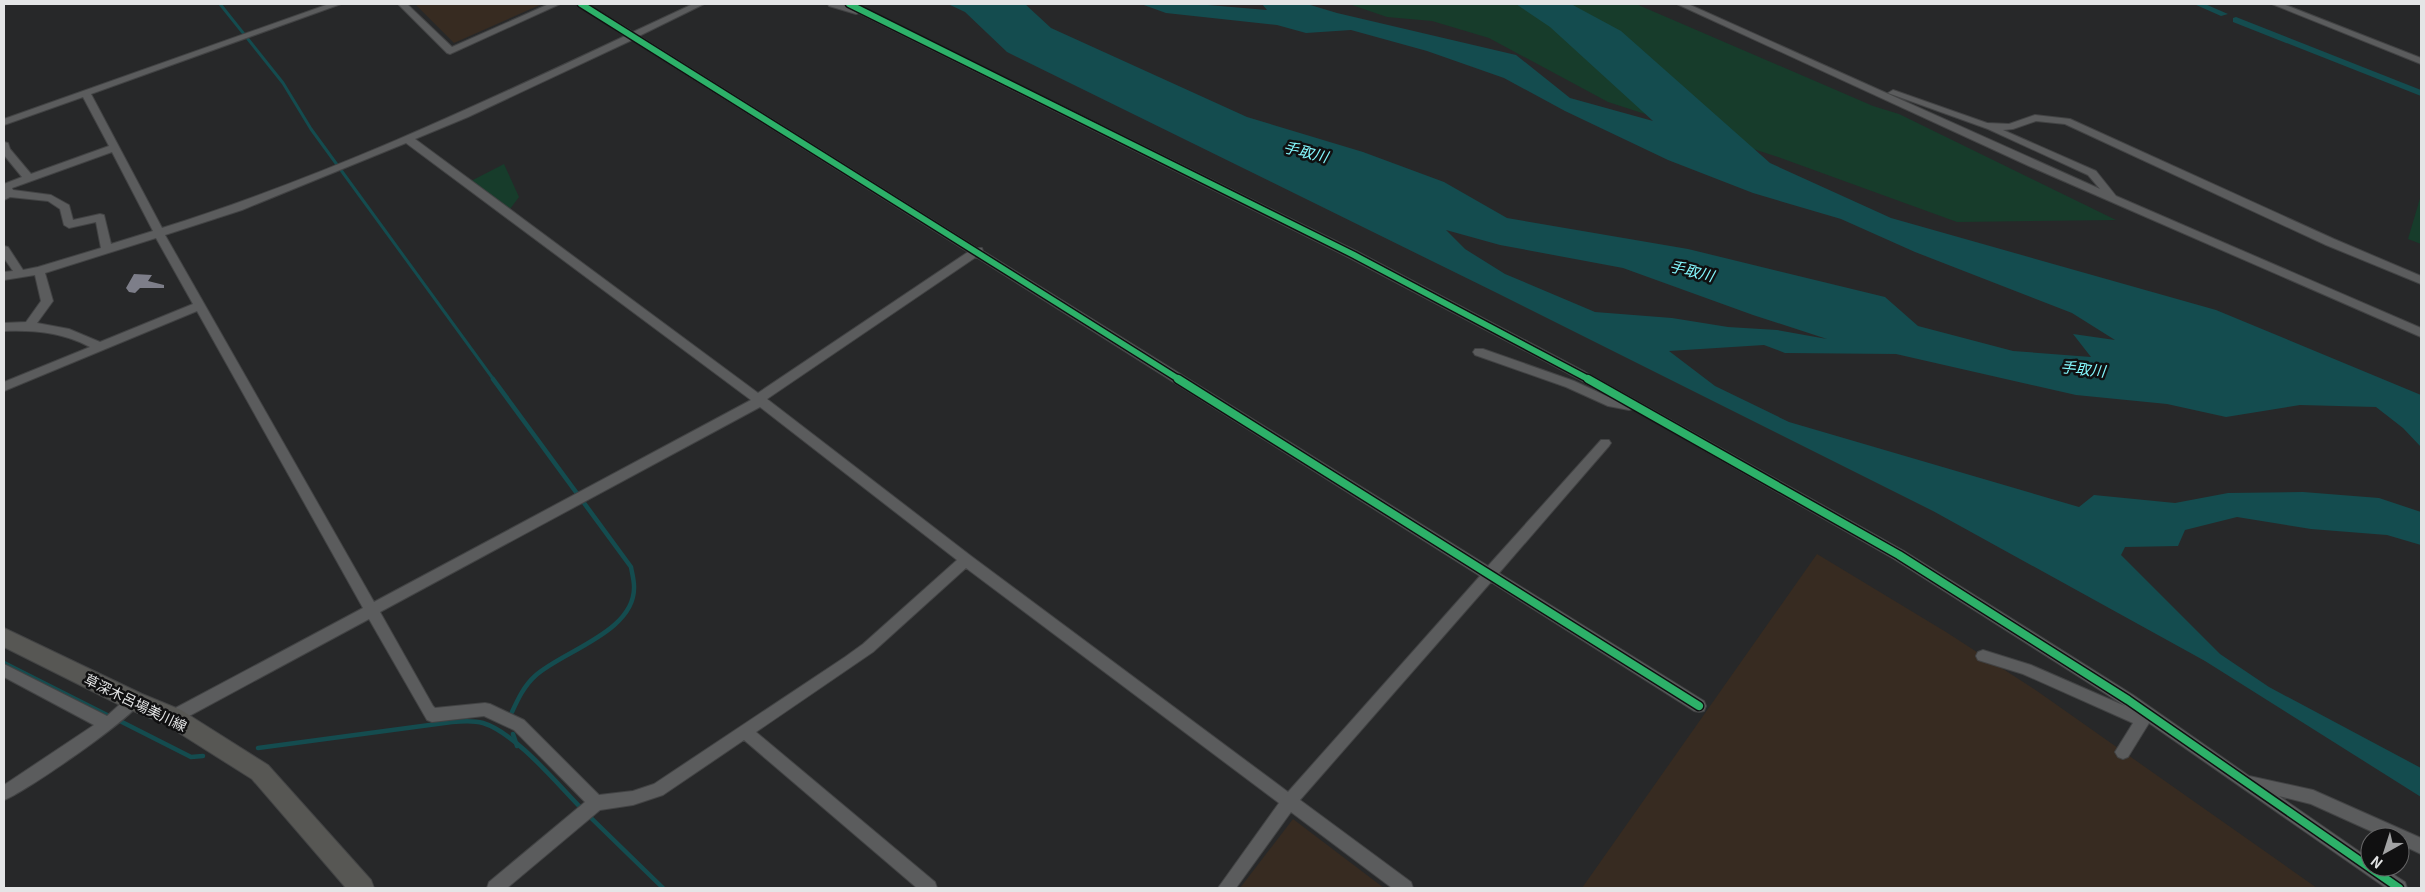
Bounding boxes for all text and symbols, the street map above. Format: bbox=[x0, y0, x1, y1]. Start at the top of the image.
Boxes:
water label: 手取川 bbox=[1282, 135, 1332, 167]
water label: 手取川 bbox=[1668, 254, 1718, 286]
water label: 手取川 bbox=[2060, 355, 2108, 381]
street label: 草深木呂場美川線 bbox=[81, 668, 191, 736]
north arrow bbox=[2360, 827, 2410, 877]
text: N bbox=[2366, 852, 2387, 874]

